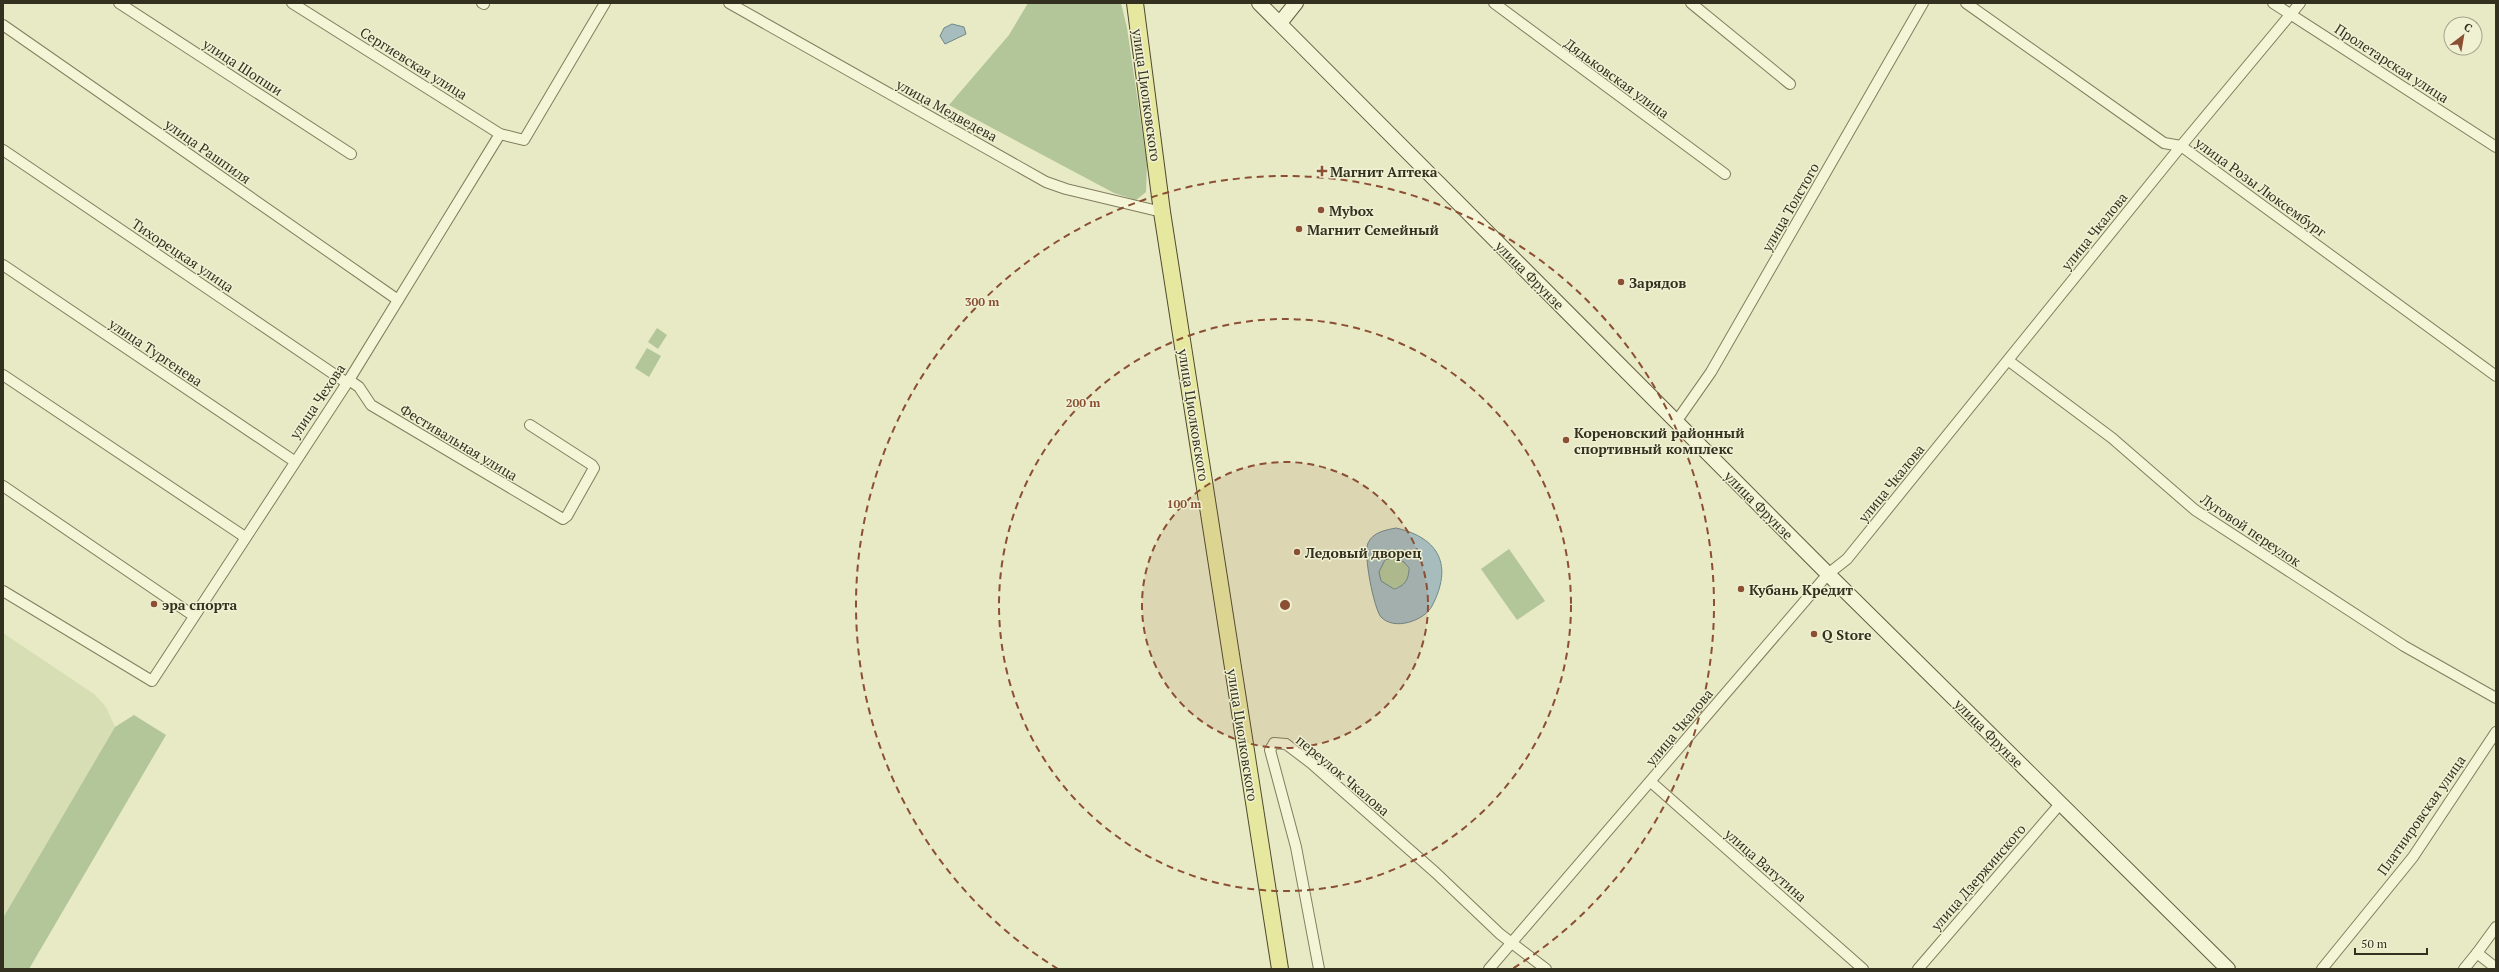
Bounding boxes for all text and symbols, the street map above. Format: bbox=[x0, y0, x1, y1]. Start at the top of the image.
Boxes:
north arrow bbox=[2443, 16, 2483, 56]
street label: Пролетарская улица bbox=[2331, 19, 2453, 107]
text: С bbox=[2461, 20, 2475, 35]
street label: Сергиевская улица bbox=[357, 22, 471, 104]
street label: улица Циолковского bbox=[1128, 26, 1166, 163]
street label: Дядьковская улица bbox=[1561, 33, 1673, 123]
street label: улица Шопши bbox=[199, 34, 287, 100]
street label: улица Медведева bbox=[892, 74, 1001, 146]
street label: улица Рашпиля bbox=[160, 114, 255, 188]
street label: улица Розы Люксембург bbox=[2191, 132, 2330, 241]
street label: улица Толстого bbox=[1756, 159, 1823, 256]
place label: Магнит Аптека bbox=[1330, 162, 1438, 181]
marker: Магнит Аптека bbox=[1317, 166, 1327, 176]
street label: улица Чкалова bbox=[2056, 188, 2131, 275]
place label: Mybox bbox=[1329, 201, 1374, 220]
marker: Mybox bbox=[1316, 205, 1326, 215]
street label: Тихорецкая улица bbox=[128, 214, 238, 296]
place label: Магнит Семейный bbox=[1307, 220, 1439, 239]
marker: Магнит Семейный bbox=[1294, 224, 1304, 234]
street label: улица Фрунзе bbox=[1491, 236, 1569, 314]
place label: Зарядов bbox=[1629, 273, 1686, 292]
marker: Зарядов bbox=[1616, 277, 1626, 287]
text: 300 m bbox=[965, 294, 999, 309]
street label: улица Тургенева bbox=[105, 313, 206, 390]
street label: улица Циолковского bbox=[1174, 346, 1214, 483]
street label: улица Чехова bbox=[284, 360, 349, 443]
text: 200 m bbox=[1066, 395, 1100, 410]
street label: Фестивальная улица bbox=[397, 399, 521, 485]
place label: Кореновский районный спортивный комплекс bbox=[1574, 423, 1745, 458]
marker: Кореновский районный спортивный комплекс bbox=[1561, 435, 1571, 445]
street label: улица Чкалова bbox=[1853, 440, 1928, 527]
street label: улица Фрунзе bbox=[1720, 466, 1798, 544]
street label: Луговой переулок bbox=[2196, 489, 2305, 571]
text: 100 m bbox=[1167, 496, 1201, 511]
place label: Ледовый дворец bbox=[1304, 543, 1422, 562]
marker: Ледовый дворец bbox=[1292, 547, 1302, 557]
place label: Кубань Кредит bbox=[1749, 580, 1854, 599]
marker: Кубань Кредит bbox=[1736, 584, 1746, 594]
place label: эра спорта bbox=[162, 595, 238, 614]
centre of rings bbox=[1278, 598, 1292, 612]
marker: эра спорта bbox=[149, 599, 159, 609]
place label: Q Store bbox=[1822, 625, 1872, 644]
marker: Q Store bbox=[1809, 629, 1819, 639]
street label: улица Циолковского bbox=[1223, 666, 1263, 803]
street label: улица Чкалова bbox=[1640, 684, 1717, 770]
street label: улица Фрунзе bbox=[1950, 694, 2028, 772]
street label: переулок Чкалова bbox=[1292, 730, 1394, 820]
street label: Платнировская улица bbox=[2372, 751, 2470, 879]
street label: улица Дзержинского bbox=[1926, 819, 2030, 935]
street label: улица Ватутина bbox=[1720, 823, 1811, 906]
scale bar bbox=[2355, 930, 2427, 956]
text: 50 m bbox=[2361, 936, 2388, 951]

